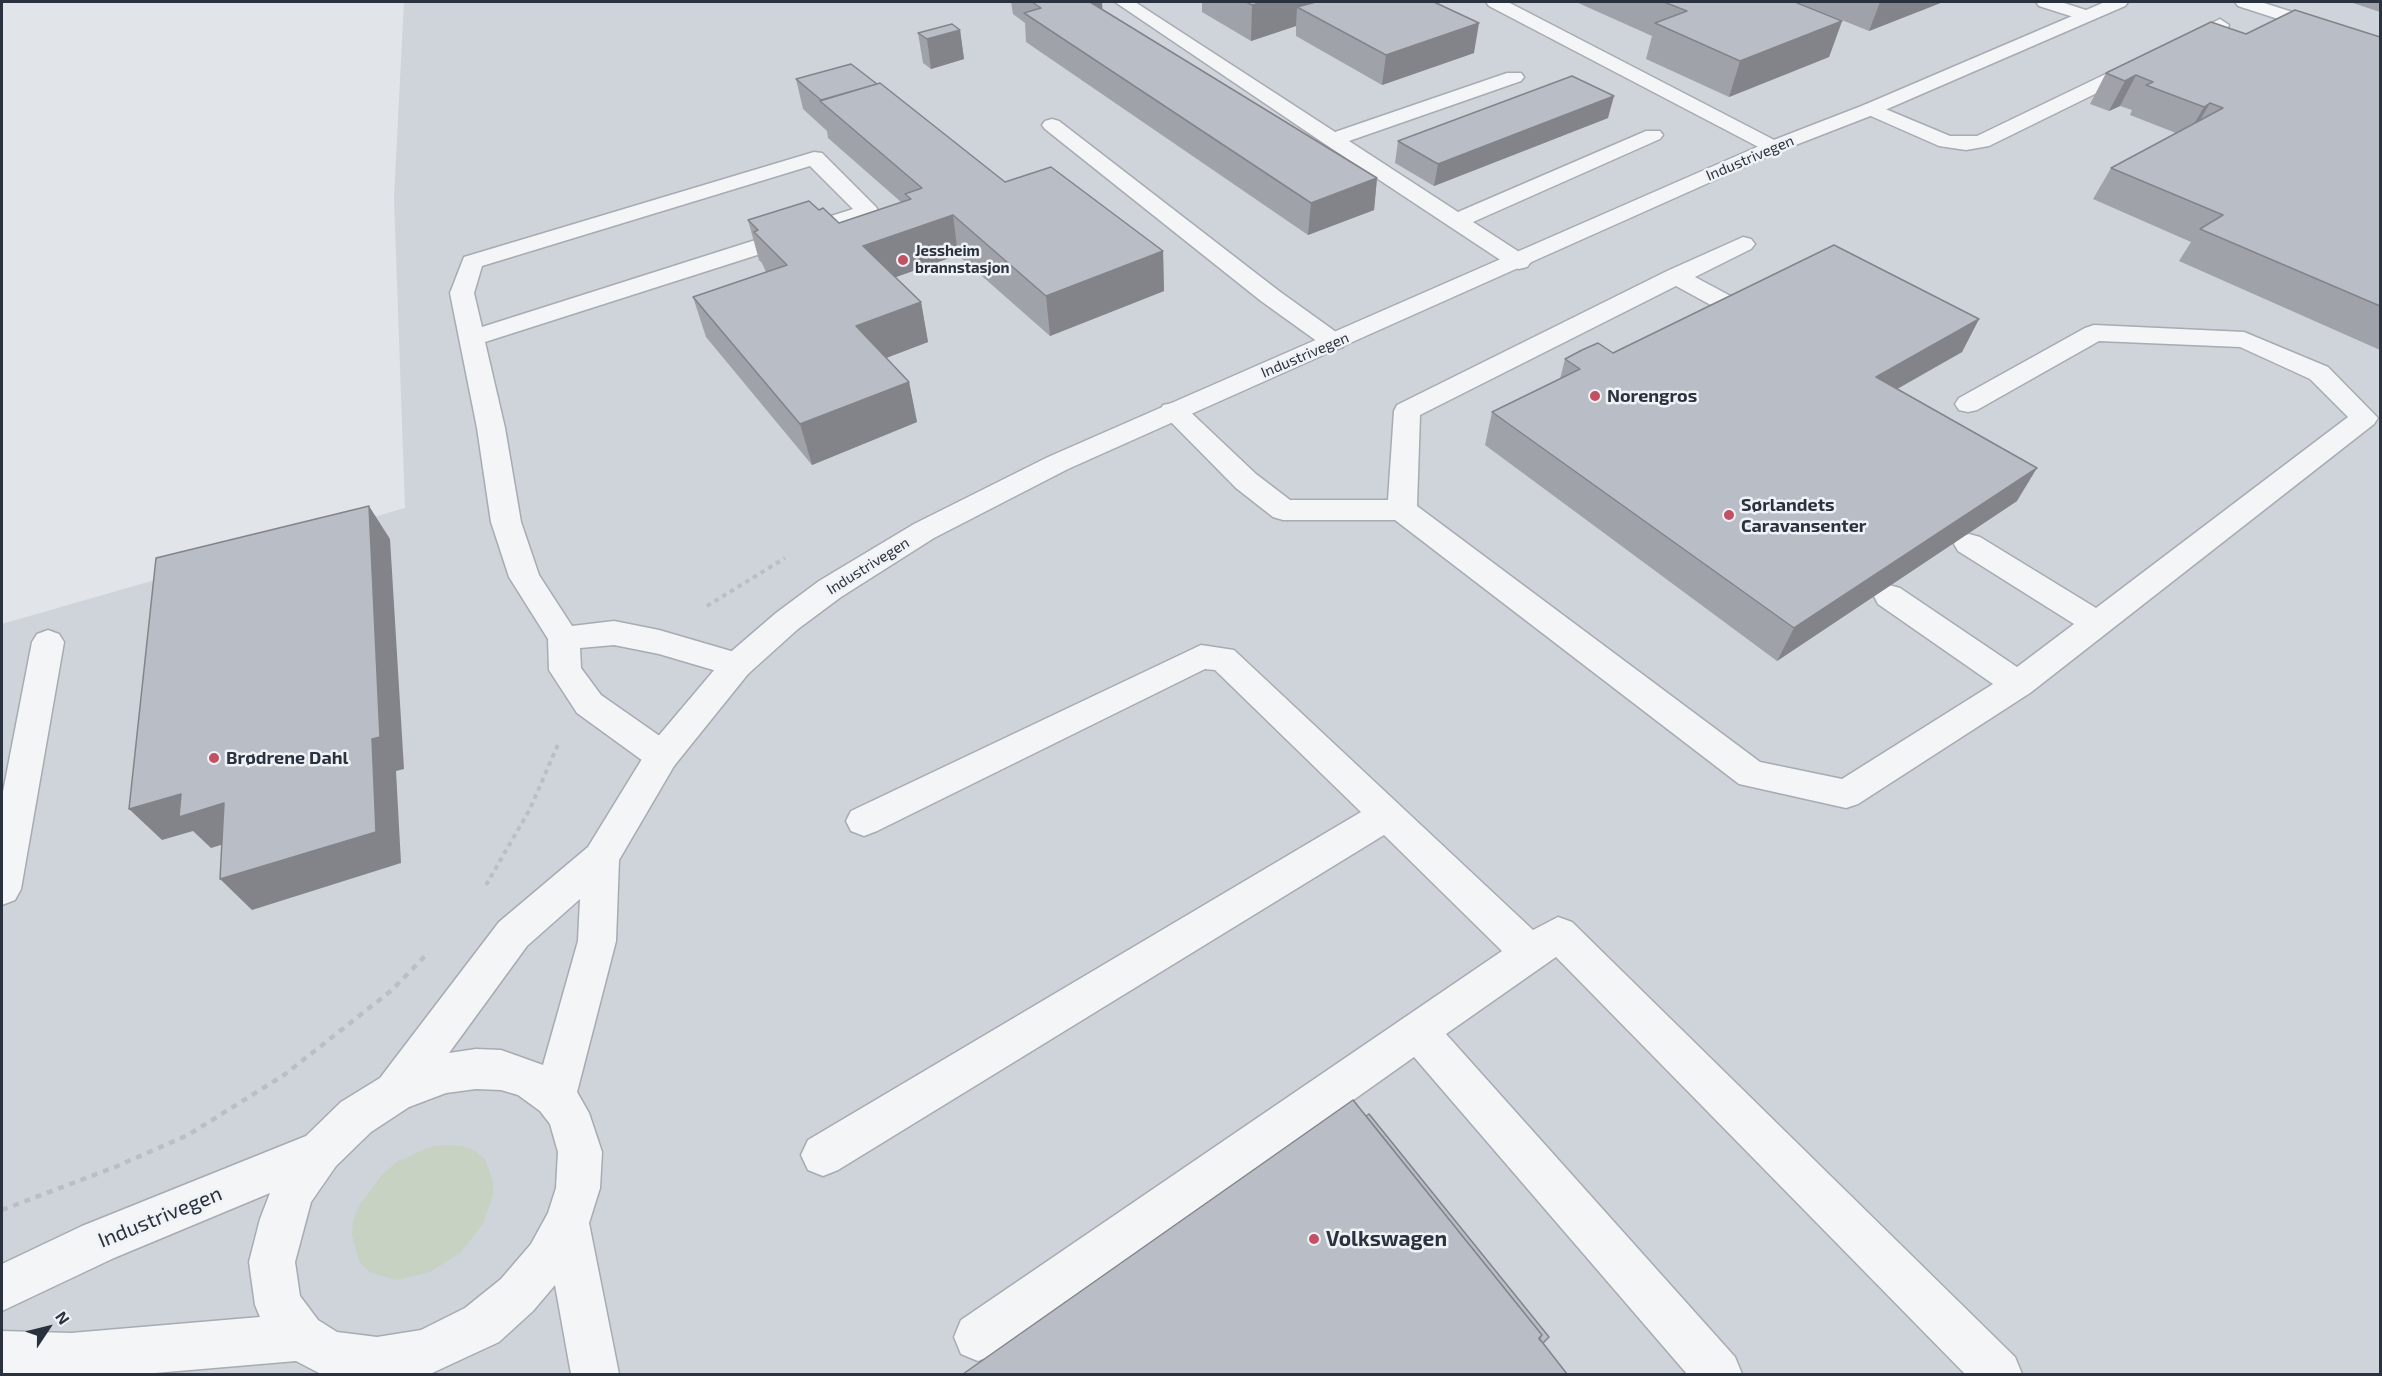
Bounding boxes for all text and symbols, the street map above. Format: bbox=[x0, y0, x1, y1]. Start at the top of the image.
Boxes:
street label: Industrivegen bbox=[1703, 131, 1797, 185]
place label: Jessheim brannstasjon bbox=[915, 242, 1009, 277]
marker: Jessheim brannstasjon bbox=[896, 253, 910, 267]
street label: Industrivegen bbox=[1258, 328, 1352, 382]
place label: Norengros bbox=[1607, 385, 1697, 407]
marker: Norengros bbox=[1588, 389, 1602, 403]
place label: Sørlandets Caravansenter bbox=[1741, 494, 1867, 536]
marker: Sørlandets Caravansenter bbox=[1722, 508, 1736, 522]
street label: Industrivegen bbox=[823, 533, 913, 599]
place label: Brødrene Dahl bbox=[226, 747, 348, 769]
marker: Brødrene Dahl bbox=[207, 751, 221, 765]
street label: Industrivegen bbox=[94, 1181, 226, 1253]
place label: Volkswagen bbox=[1326, 1226, 1447, 1252]
marker: Volkswagen bbox=[1307, 1232, 1321, 1246]
north arrow bbox=[18, 1298, 78, 1358]
text: N bbox=[52, 1307, 74, 1328]

